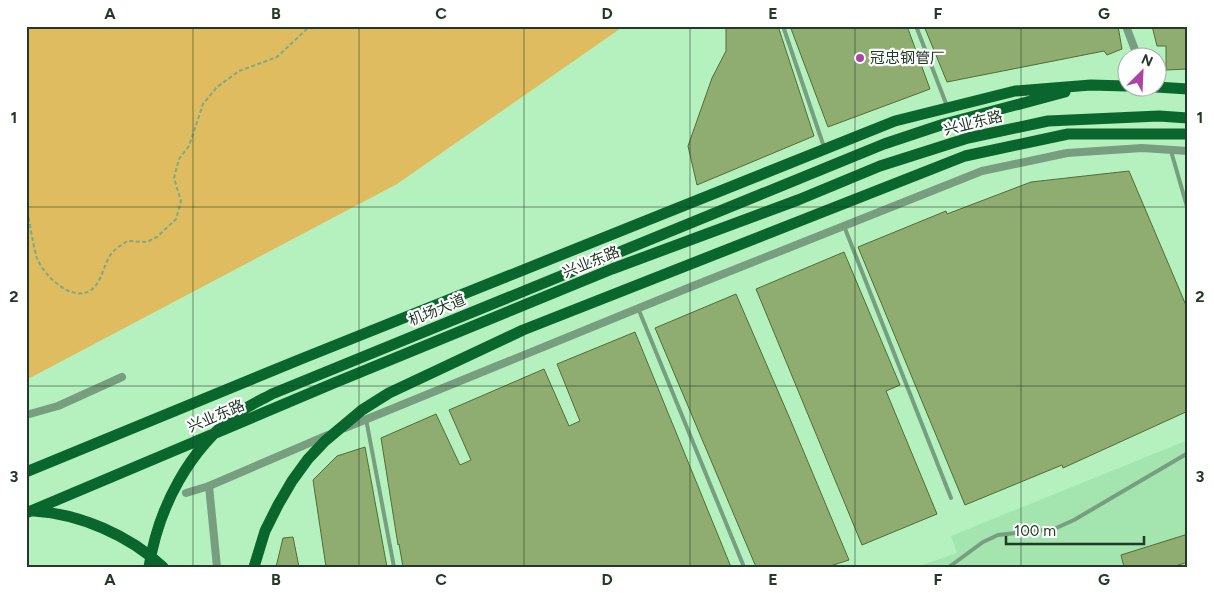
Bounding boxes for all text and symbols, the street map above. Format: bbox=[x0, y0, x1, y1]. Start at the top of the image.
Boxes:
text: A bbox=[104, 4, 116, 23]
text: B bbox=[271, 4, 281, 23]
text: C bbox=[435, 4, 447, 23]
text: D bbox=[601, 4, 613, 23]
text: E bbox=[768, 4, 778, 23]
text: F bbox=[934, 4, 943, 23]
text: G bbox=[1098, 4, 1110, 23]
north arrow bbox=[1116, 48, 1166, 98]
place label: 冠忠钢管厂 bbox=[870, 49, 945, 67]
text: N bbox=[1139, 51, 1155, 71]
marker: 冠忠钢管厂 bbox=[854, 52, 866, 64]
street label: 兴业东路 bbox=[942, 107, 1004, 139]
text: 1 bbox=[11, 108, 17, 127]
text: 1 bbox=[1197, 108, 1203, 127]
street label: 兴业东路 bbox=[560, 242, 622, 282]
text: 2 bbox=[9, 287, 19, 306]
text: 2 bbox=[1195, 287, 1205, 306]
street label: 机场大道 bbox=[406, 290, 468, 330]
street label: 兴业东路 bbox=[185, 396, 247, 436]
text: 3 bbox=[10, 467, 19, 486]
text: 3 bbox=[1196, 467, 1205, 486]
scale bar bbox=[1006, 513, 1144, 545]
text: 100 m bbox=[1014, 522, 1056, 540]
text: A bbox=[104, 570, 116, 589]
text: B bbox=[271, 570, 281, 589]
text: C bbox=[435, 570, 447, 589]
text: D bbox=[601, 570, 613, 589]
text: E bbox=[768, 570, 778, 589]
text: F bbox=[934, 570, 943, 589]
text: G bbox=[1098, 570, 1110, 589]

